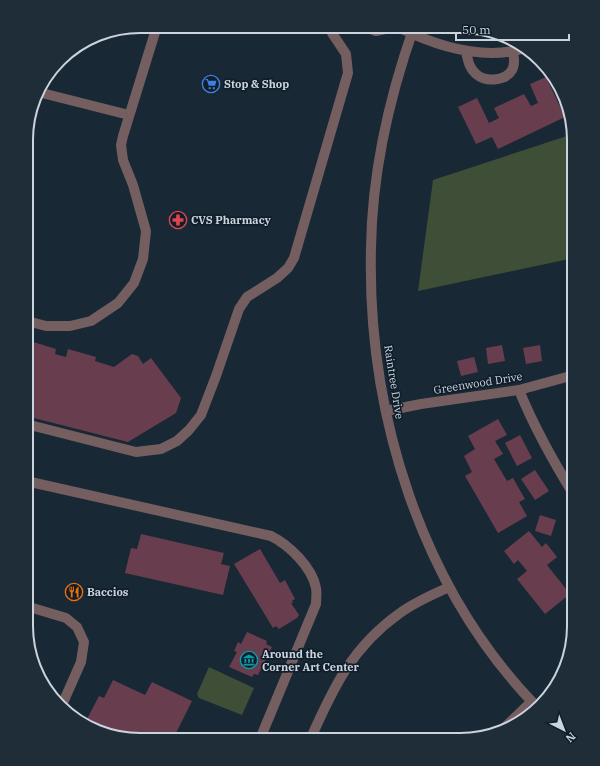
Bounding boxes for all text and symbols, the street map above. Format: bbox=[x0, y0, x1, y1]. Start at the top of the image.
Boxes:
scale bar bbox=[456, 16, 569, 42]
text: 50 m bbox=[462, 22, 491, 37]
supermarket icon: Stop & Shop bbox=[201, 74, 221, 94]
place label: Stop & Shop bbox=[224, 77, 289, 91]
pharmacy icon: CVS Pharmacy bbox=[168, 210, 188, 230]
place label: CVS Pharmacy bbox=[191, 213, 272, 227]
street label: Raintree Drive bbox=[381, 344, 407, 420]
street label: Greenwood Drive bbox=[433, 369, 523, 397]
restaurant icon: Baccios bbox=[64, 582, 84, 602]
place label: Baccios bbox=[87, 585, 129, 599]
place label: Around the Corner Art Center bbox=[262, 647, 359, 674]
museum icon: Around the Corner Art Center bbox=[239, 650, 259, 670]
north arrow bbox=[544, 710, 584, 750]
text: N bbox=[563, 729, 579, 746]

